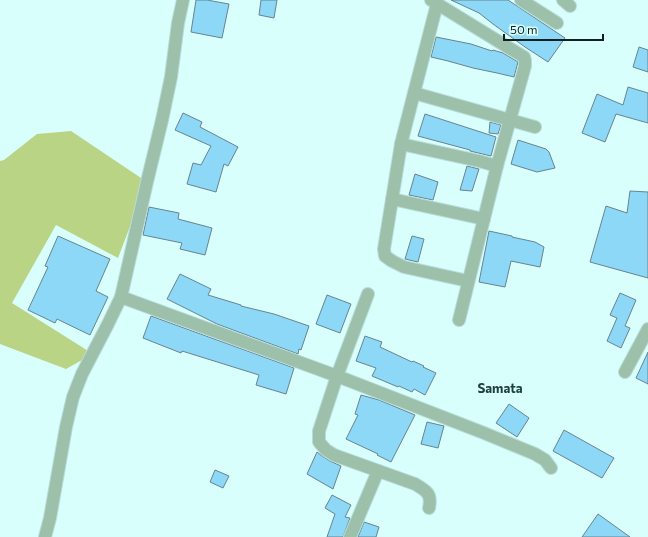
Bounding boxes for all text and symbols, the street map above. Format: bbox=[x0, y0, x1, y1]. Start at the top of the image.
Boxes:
scale bar bbox=[504, 16, 603, 42]
text: 50 m bbox=[510, 22, 538, 36]
district label: Samata bbox=[477, 380, 523, 396]

